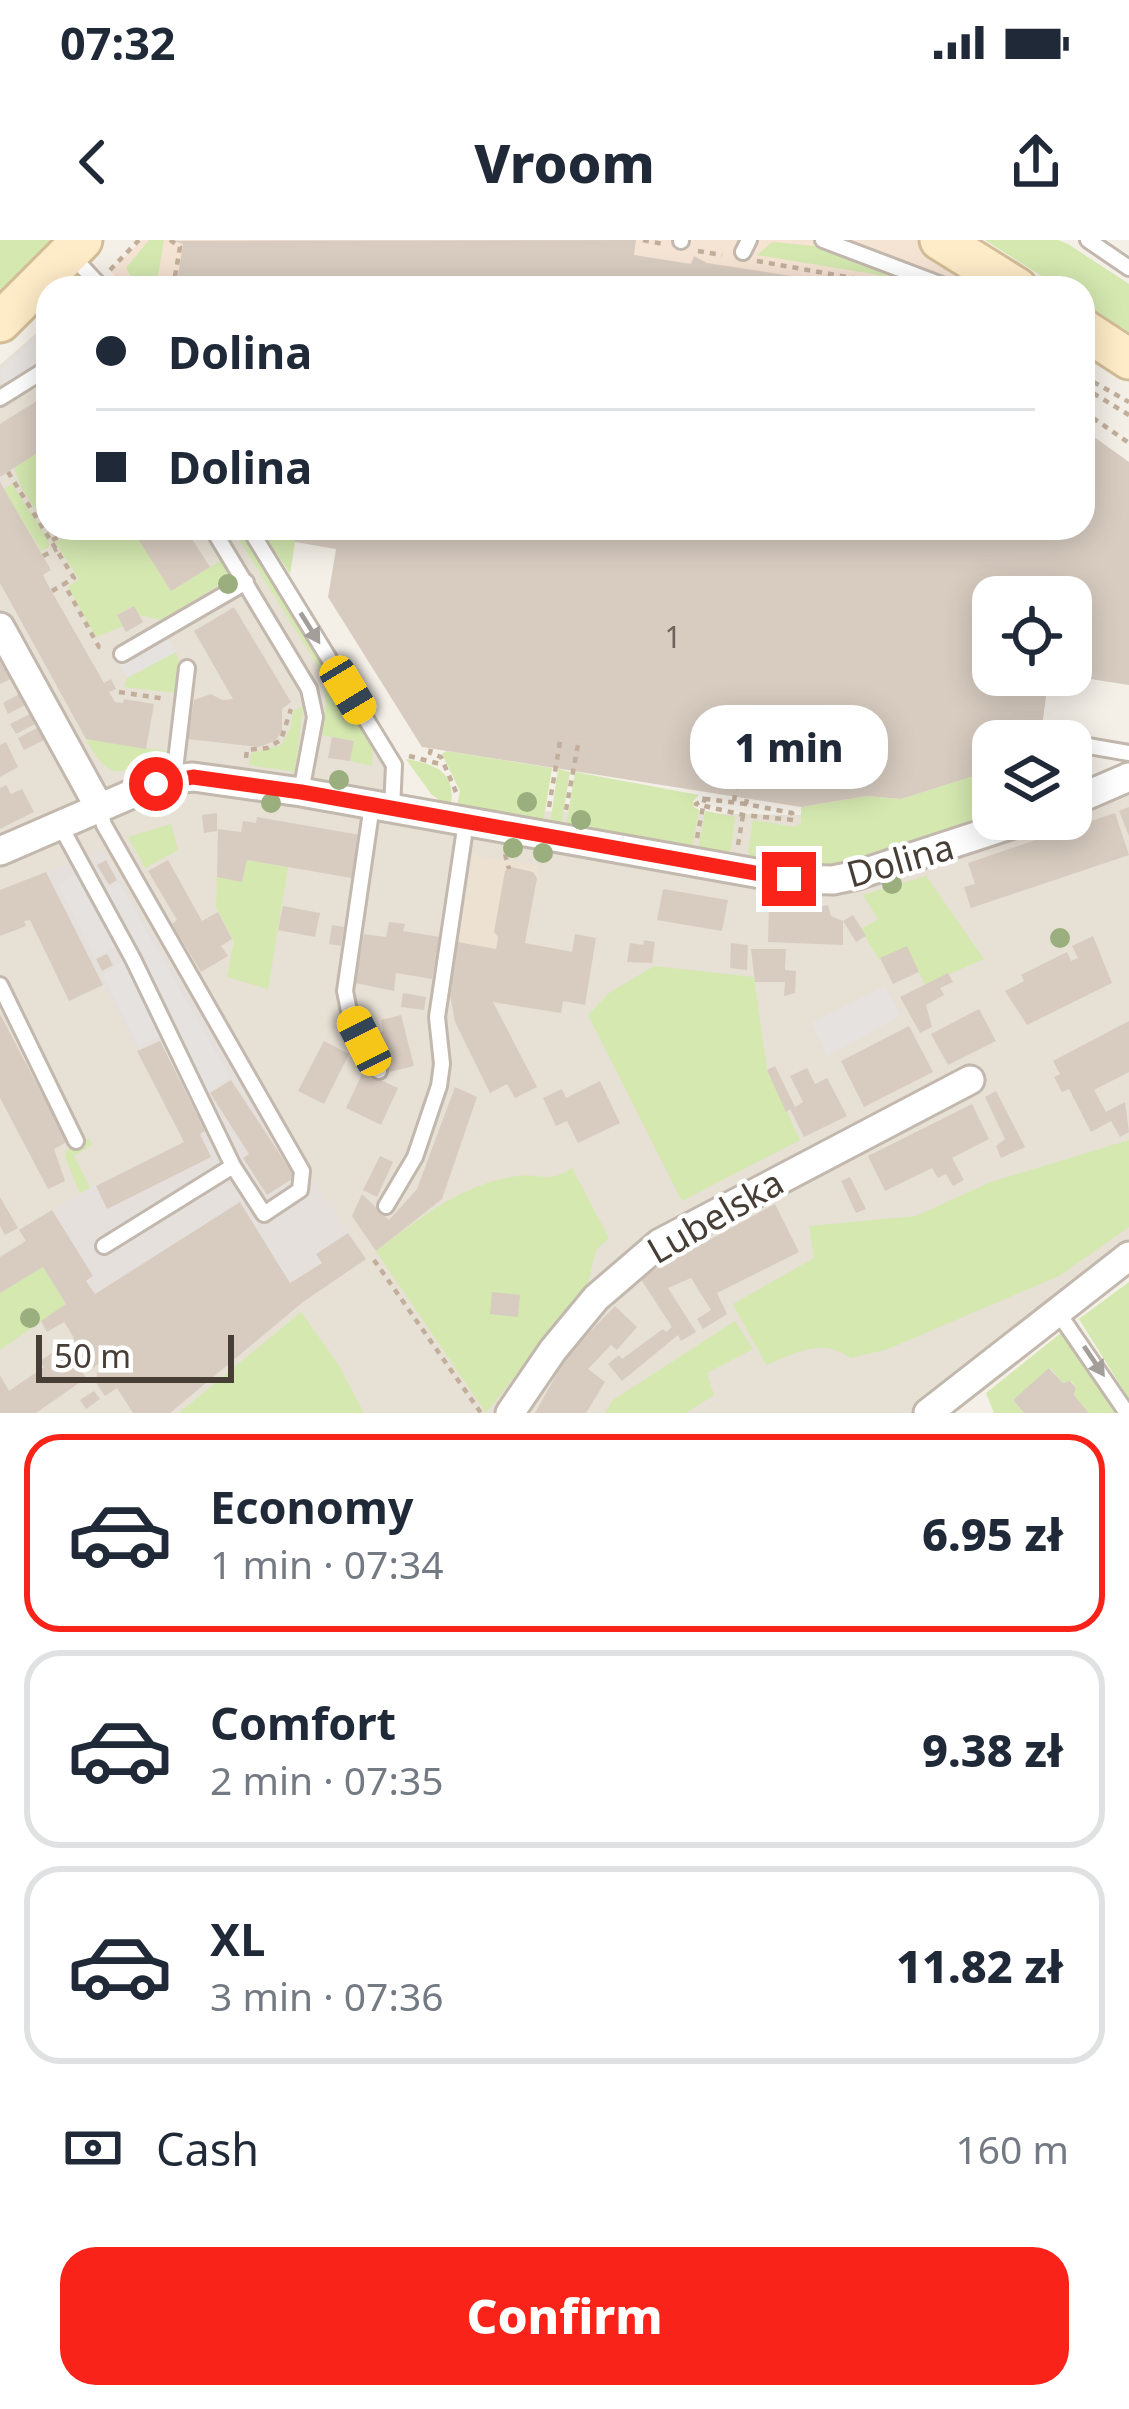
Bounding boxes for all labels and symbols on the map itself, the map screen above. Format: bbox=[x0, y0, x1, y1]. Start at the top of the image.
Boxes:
one-way arrow bbox=[299, 611, 320, 645]
house number: 1 bbox=[664, 616, 682, 657]
car bbox=[314, 650, 382, 730]
callout: 1 min bbox=[690, 705, 888, 789]
route start bbox=[129, 757, 183, 811]
street label: Dolina bbox=[841, 821, 959, 899]
route end bbox=[762, 852, 816, 906]
car bbox=[332, 1001, 396, 1081]
street label: Lubelska bbox=[638, 1157, 792, 1275]
scale bar bbox=[36, 1329, 234, 1382]
one-way arrow bbox=[1082, 1345, 1105, 1377]

